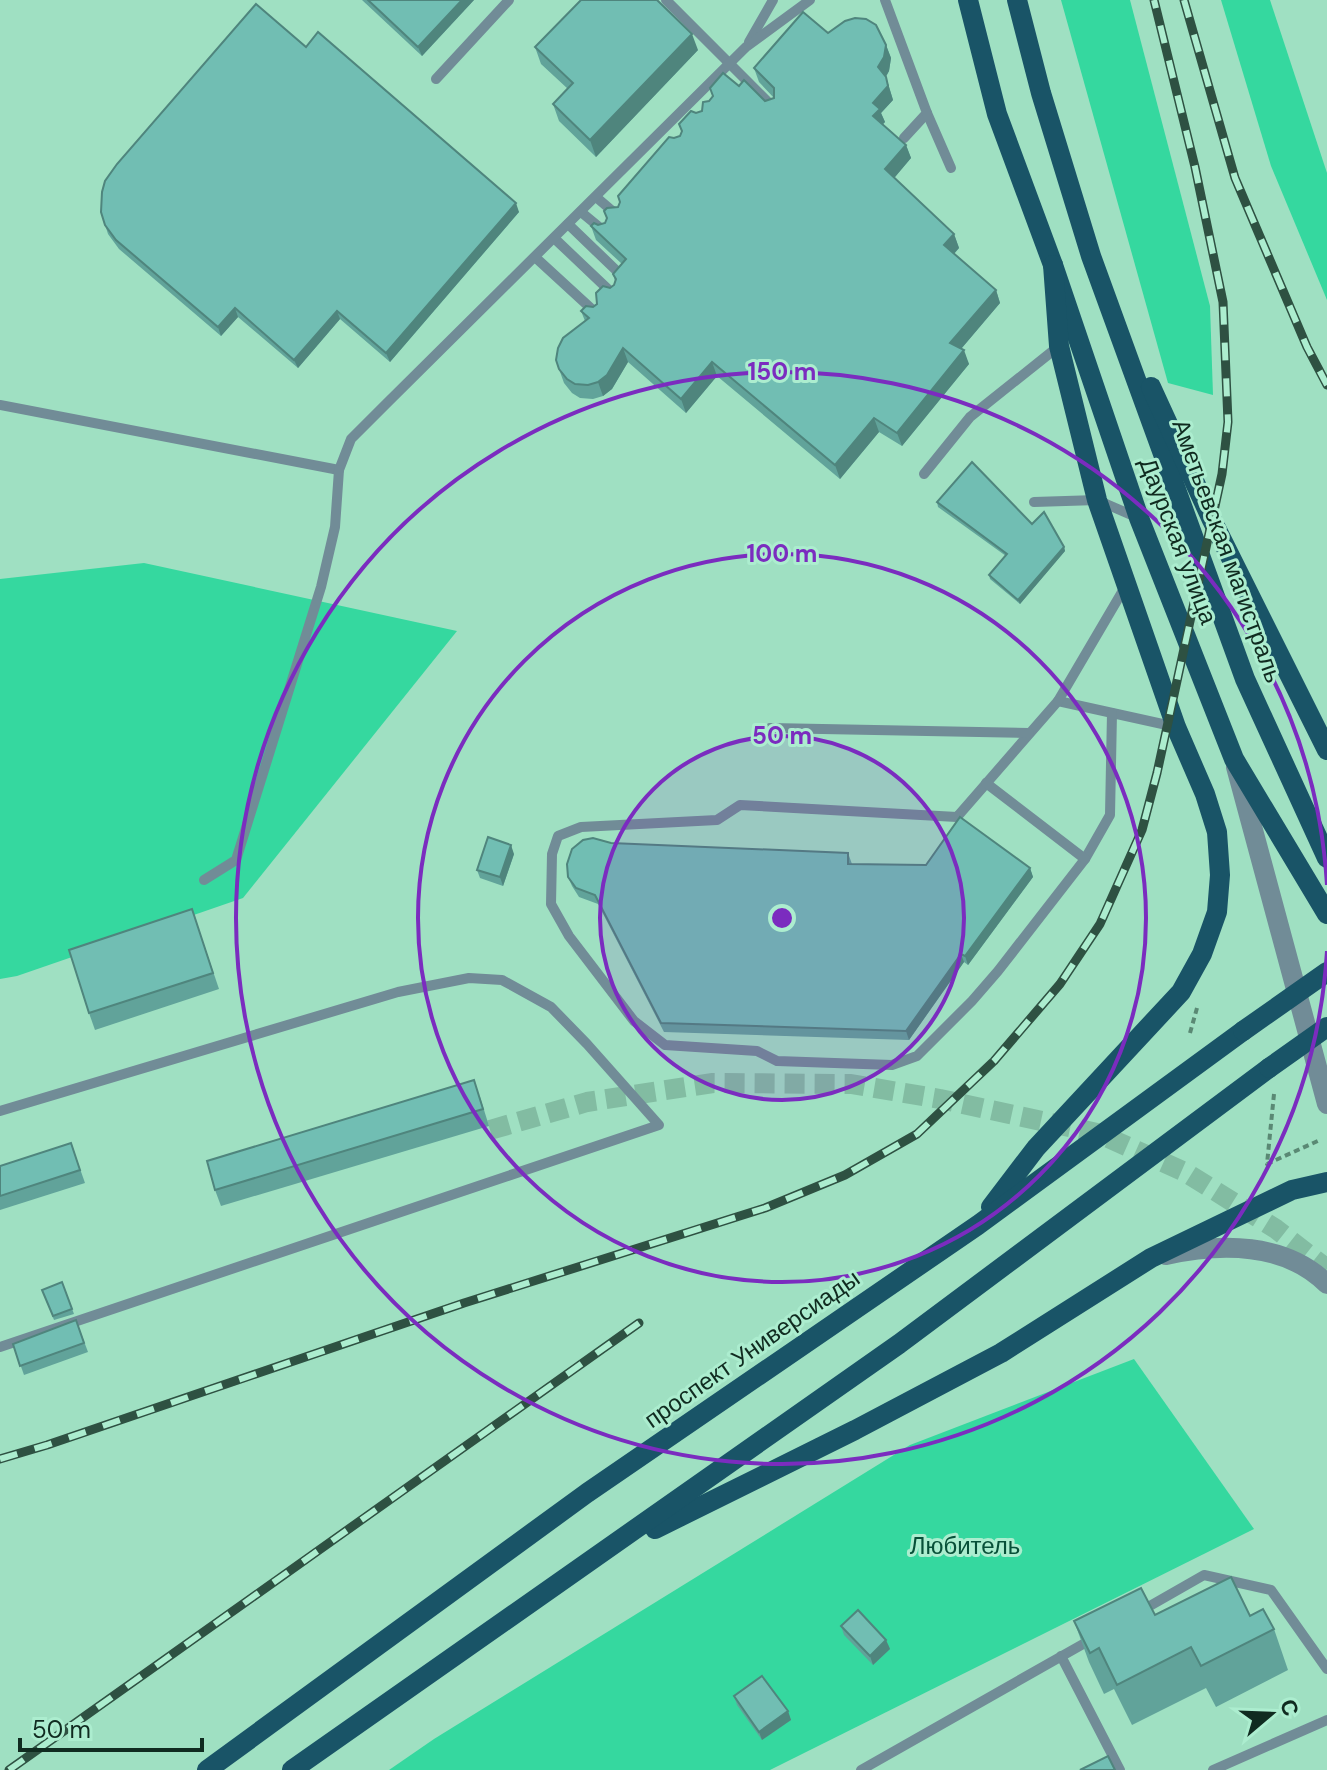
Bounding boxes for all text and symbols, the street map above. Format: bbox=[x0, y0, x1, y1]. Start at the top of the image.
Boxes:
text: 150 m bbox=[748, 356, 816, 387]
street label: Аметьевская магистраль bbox=[1165, 415, 1290, 687]
street label: Даурская улица bbox=[1132, 453, 1225, 629]
text: 100 m bbox=[747, 538, 817, 569]
text: 50 m bbox=[752, 720, 812, 751]
centre of rings bbox=[768, 904, 796, 932]
street label: проспект Универсиады bbox=[638, 1262, 866, 1435]
park label: Любитель bbox=[910, 1530, 1020, 1561]
north arrow bbox=[1231, 1674, 1311, 1754]
text: С bbox=[1273, 1695, 1306, 1720]
scale bar bbox=[20, 1702, 202, 1752]
text: 50 m bbox=[32, 1714, 91, 1745]

